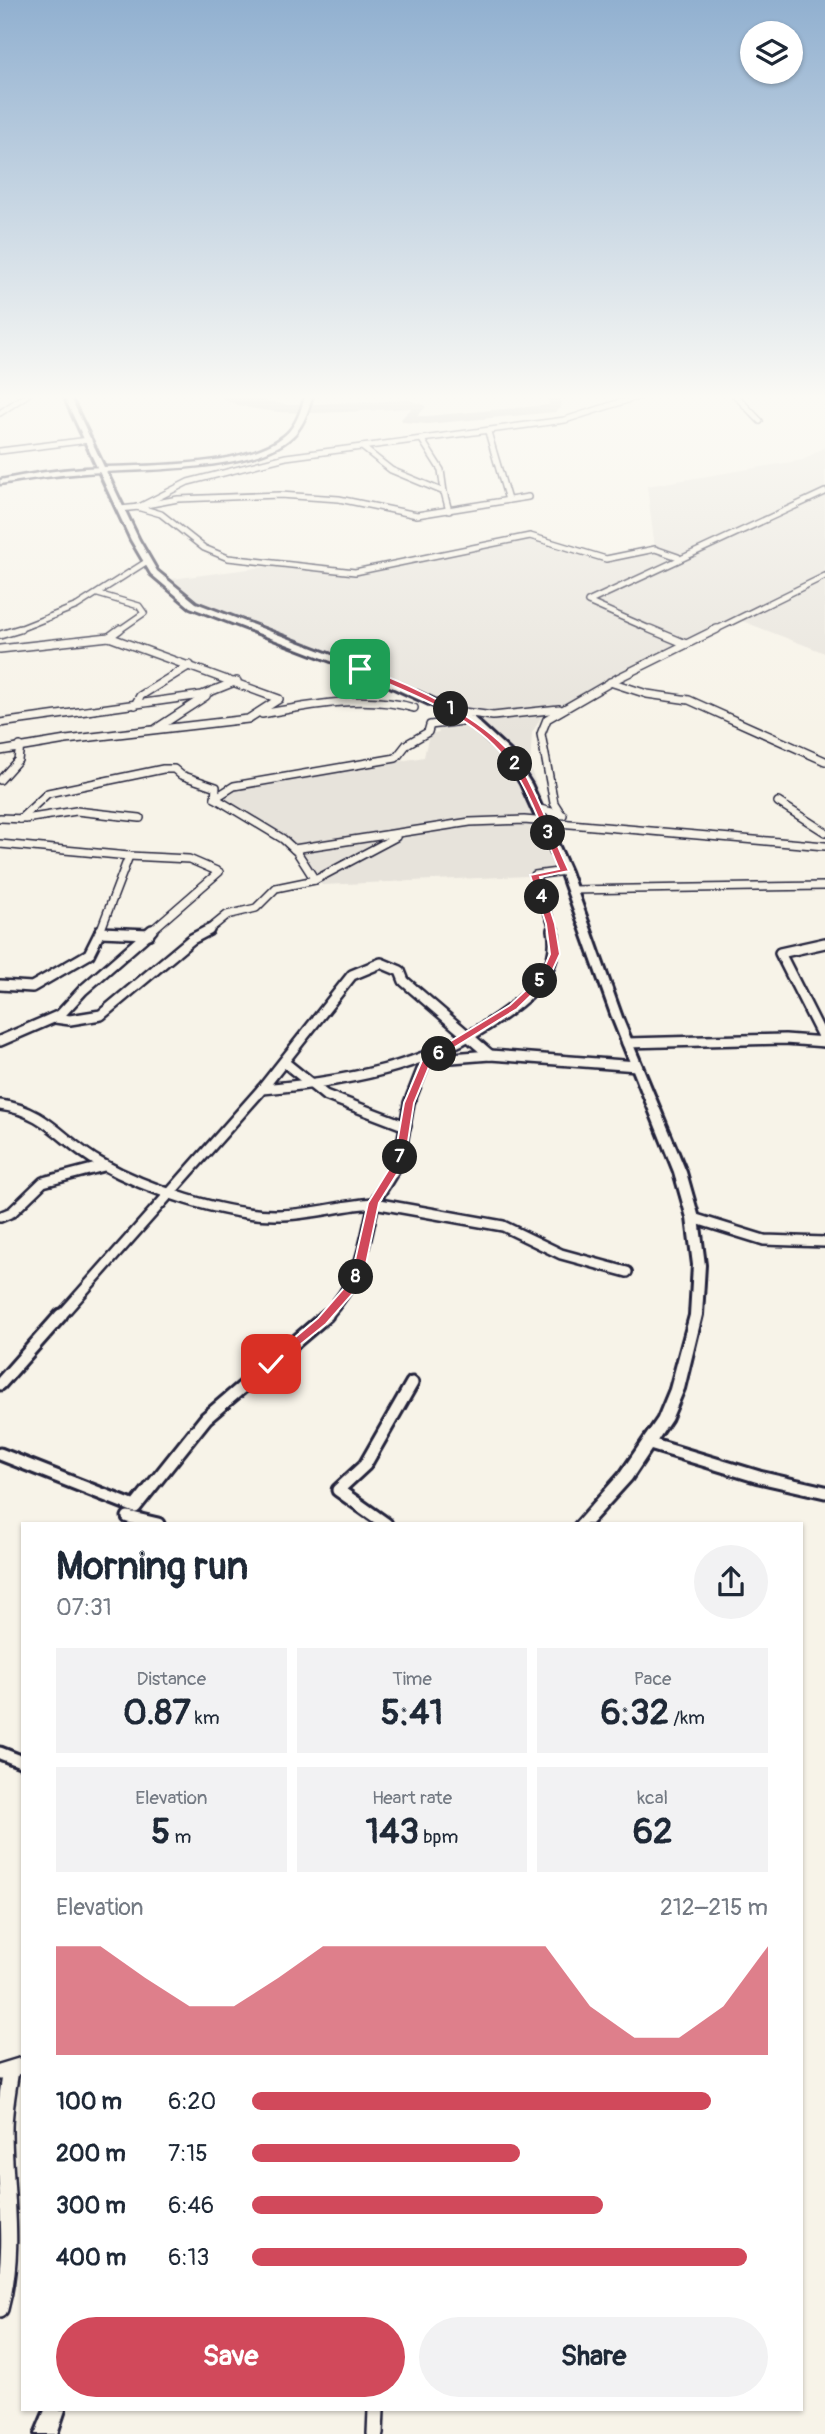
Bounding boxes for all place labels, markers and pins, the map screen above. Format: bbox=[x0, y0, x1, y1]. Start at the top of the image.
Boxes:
pin bbox=[330, 639, 390, 699]
pin: 1 bbox=[434, 692, 468, 726]
pin: 2 bbox=[498, 746, 532, 782]
pin: 3 bbox=[530, 816, 566, 850]
pin: 4 bbox=[524, 880, 560, 914]
pin: 5 bbox=[522, 964, 558, 998]
pin: 6 bbox=[422, 1036, 457, 1072]
pin: 7 bbox=[382, 1140, 418, 1174]
pin: 8 bbox=[338, 1260, 374, 1294]
pin bbox=[241, 1334, 301, 1394]

